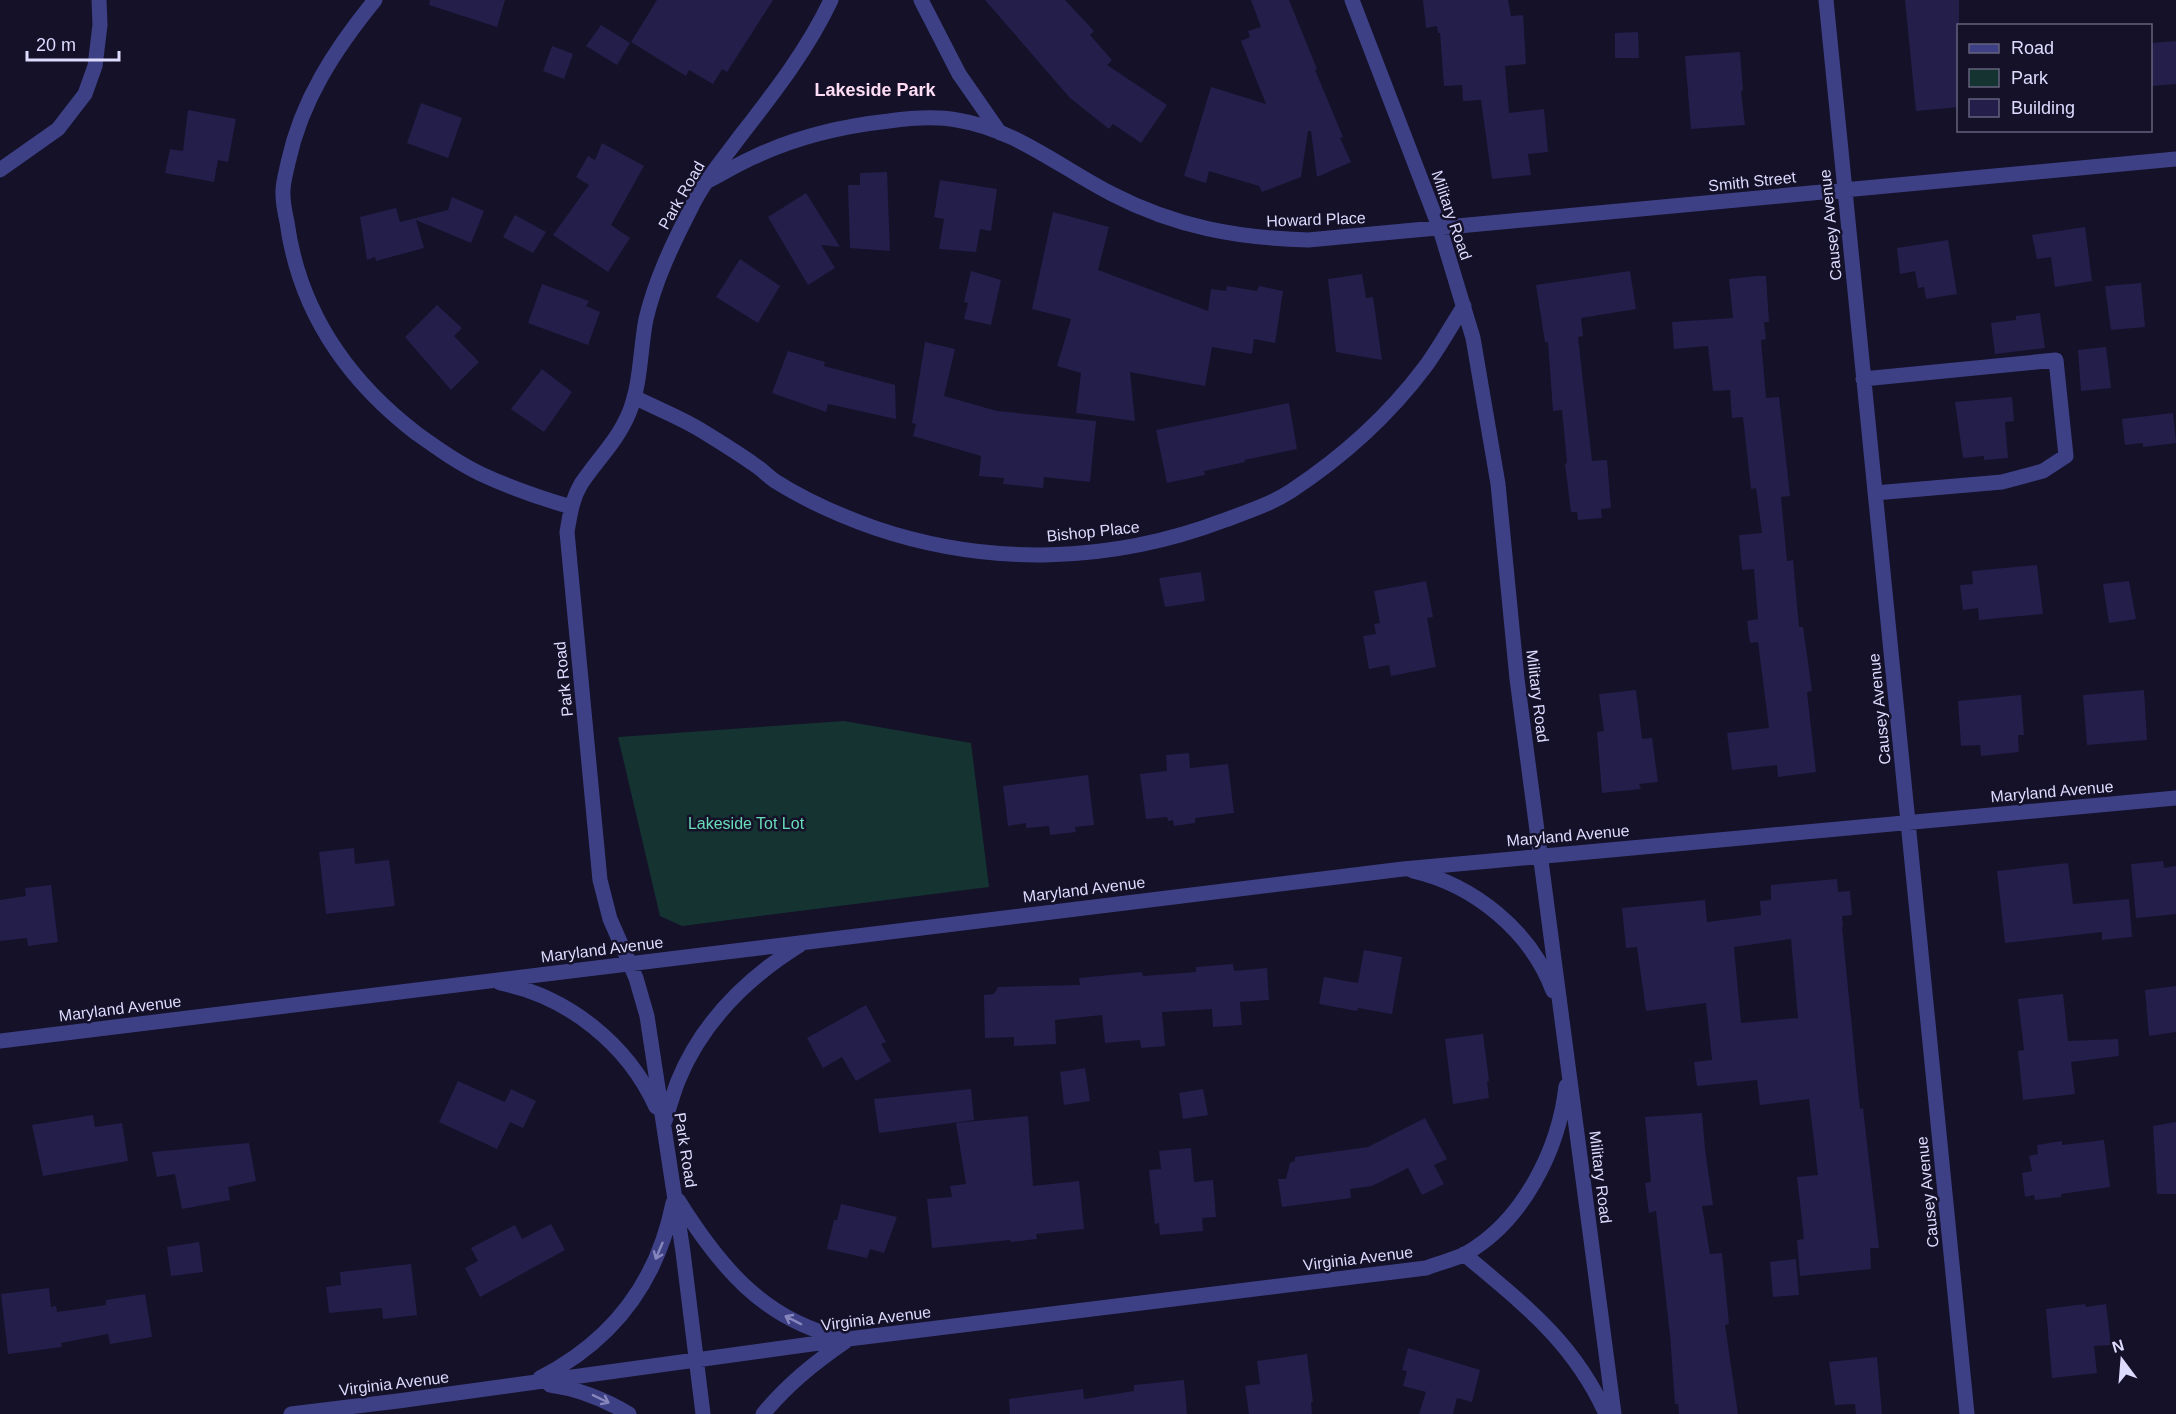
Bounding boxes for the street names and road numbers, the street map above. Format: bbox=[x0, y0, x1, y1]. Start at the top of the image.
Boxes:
street label: Park Road bbox=[655, 158, 708, 232]
street label: Military Road bbox=[1428, 168, 1475, 262]
street label: Smith Street bbox=[1707, 168, 1797, 195]
street label: Causey Avenue bbox=[1816, 168, 1845, 281]
street label: Howard Place bbox=[1266, 209, 1366, 230]
street label: Bishop Place bbox=[1046, 518, 1140, 545]
street label: Park Road bbox=[551, 640, 576, 717]
street label: Military Road bbox=[1523, 649, 1552, 743]
street label: Causey Avenue bbox=[1865, 652, 1894, 765]
street label: Maryland Avenue bbox=[1990, 778, 2114, 805]
street label: Maryland Avenue bbox=[1506, 822, 1630, 849]
street label: Maryland Avenue bbox=[1022, 874, 1146, 905]
street label: Maryland Avenue bbox=[540, 934, 664, 965]
street label: Maryland Avenue bbox=[58, 993, 182, 1024]
street label: Park Road bbox=[671, 1111, 700, 1189]
street label: Military Road bbox=[1586, 1130, 1615, 1224]
street label: Causey Avenue bbox=[1913, 1135, 1942, 1248]
street label: Virginia Avenue bbox=[1302, 1243, 1414, 1274]
street label: Virginia Avenue bbox=[820, 1303, 932, 1334]
street label: Virginia Avenue bbox=[338, 1368, 450, 1399]

